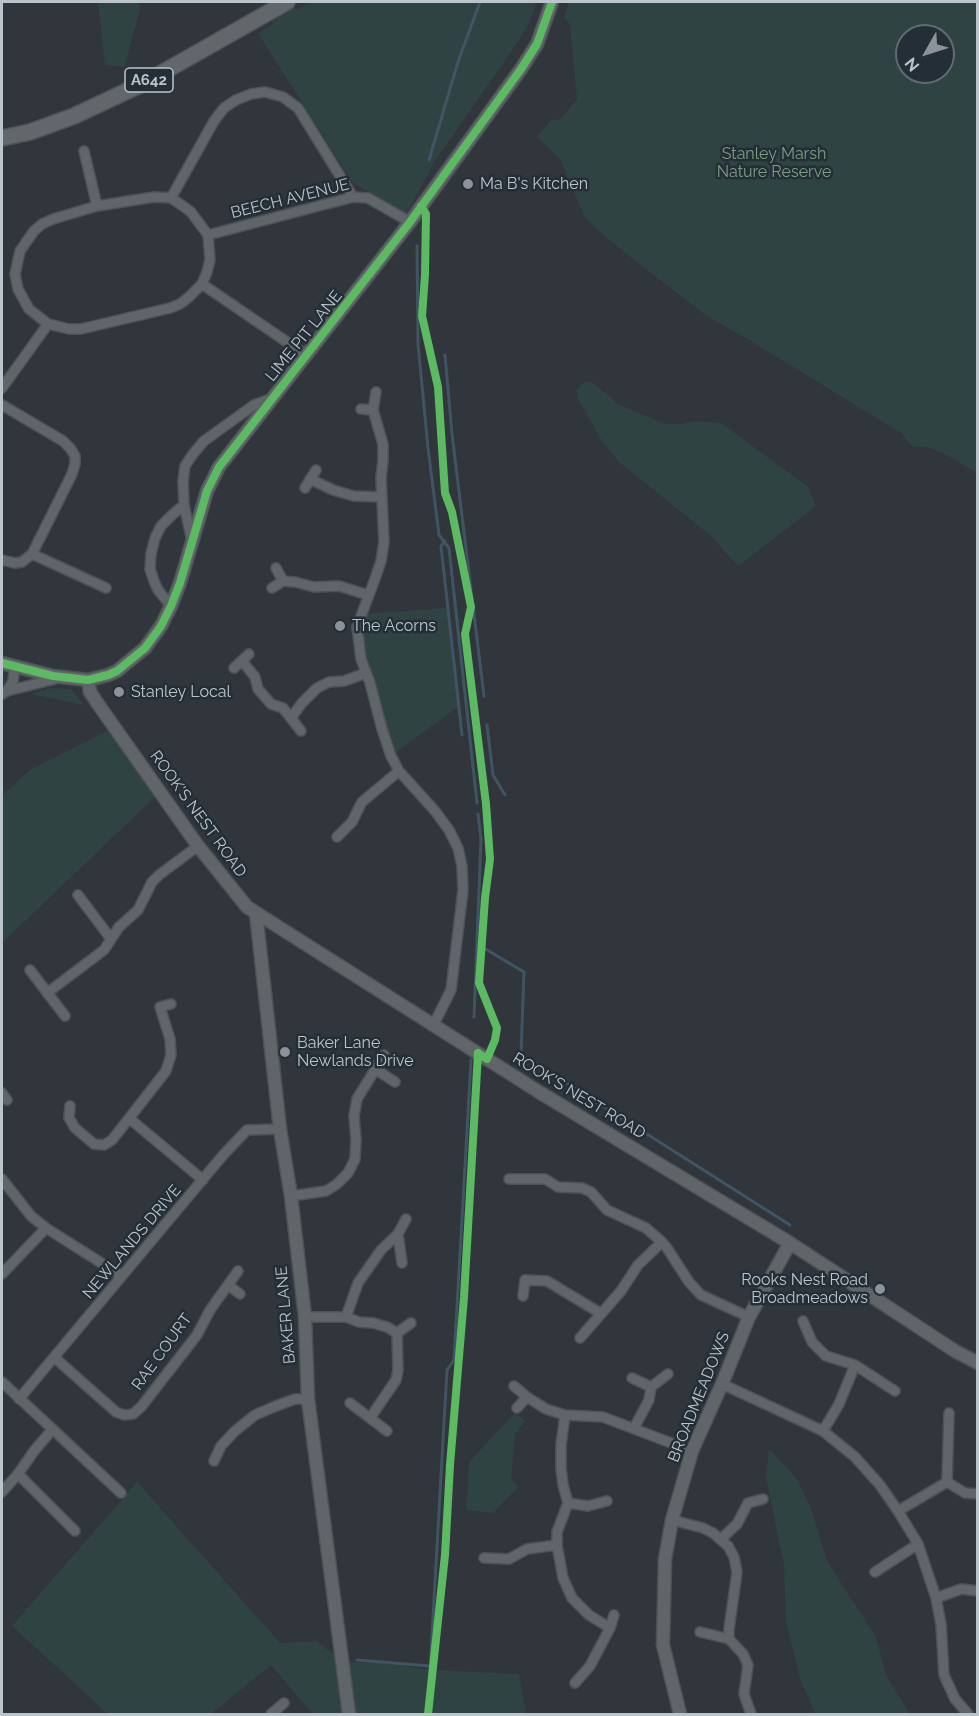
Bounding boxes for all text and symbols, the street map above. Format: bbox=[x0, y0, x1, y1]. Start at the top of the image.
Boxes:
north arrow bbox=[895, 24, 955, 84]
text: N bbox=[901, 54, 923, 75]
road number: A642 bbox=[125, 68, 173, 92]
park label: Stanley Marsh Nature Reserve bbox=[717, 144, 831, 182]
place label: Ma B's Kitchen bbox=[480, 174, 588, 194]
street label: BEECH AVENUE bbox=[229, 175, 351, 223]
marker: Ma B's Kitchen bbox=[461, 177, 475, 191]
street label: LIME PIT LANE bbox=[262, 287, 346, 385]
place label: The Acorns bbox=[352, 616, 436, 636]
marker: The Acorns bbox=[333, 619, 347, 633]
place label: Stanley Local bbox=[131, 682, 231, 702]
marker: Stanley Local bbox=[112, 685, 126, 699]
street label: ROOK'S NEST ROAD bbox=[146, 747, 250, 881]
place label: Baker Lane Newlands Drive bbox=[297, 1033, 414, 1071]
marker: Baker Lane Newlands Drive bbox=[278, 1045, 292, 1059]
street label: ROOK'S NEST ROAD bbox=[509, 1049, 649, 1143]
street label: NEWLANDS DRIVE bbox=[79, 1181, 185, 1303]
street label: BAKER LANE bbox=[272, 1265, 300, 1365]
place label: Rooks Nest Road Broadmeadows bbox=[741, 1270, 868, 1308]
marker: Rooks Nest Road Broadmeadows bbox=[873, 1282, 887, 1296]
street label: RAE COURT bbox=[128, 1310, 196, 1394]
street label: BROADMEADOWS bbox=[664, 1329, 734, 1465]

